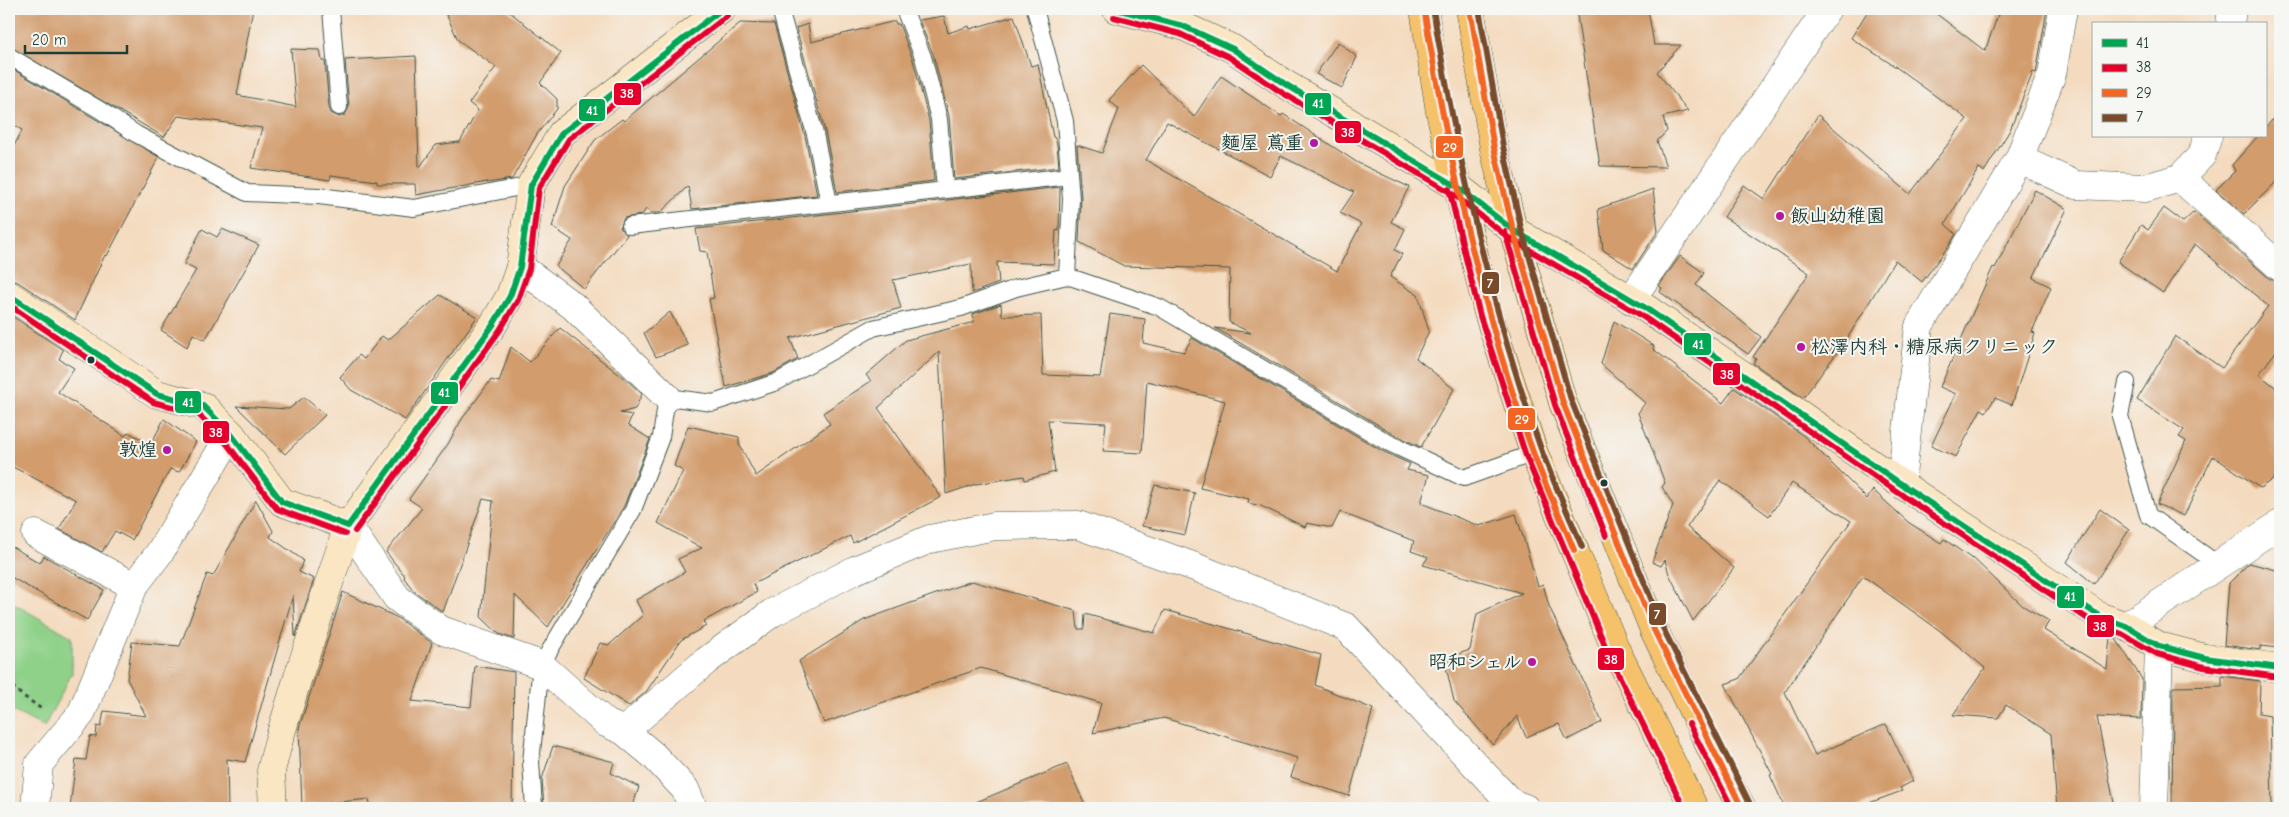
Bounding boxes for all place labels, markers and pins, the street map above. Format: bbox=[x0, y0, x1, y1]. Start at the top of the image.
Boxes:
place label: 麵屋 蔦重 bbox=[1221, 132, 1304, 154]
marker: 麵屋 蔦重 bbox=[1308, 137, 1320, 149]
place label: 飯山幼稚園 bbox=[1790, 205, 1885, 227]
marker: 飯山幼稚園 bbox=[1774, 210, 1786, 222]
place label: 松澤内科・糖尿病クリニック bbox=[1811, 336, 2058, 358]
marker: 松澤内科・糖尿病クリニック bbox=[1795, 341, 1807, 353]
unlabelled marker bbox=[86, 355, 96, 365]
place label: 敦煌 bbox=[119, 439, 157, 461]
marker: 敦煌 bbox=[161, 444, 173, 456]
unlabelled marker bbox=[1599, 478, 1609, 488]
place label: 昭和シェル bbox=[1429, 651, 1522, 673]
marker: 昭和シェル bbox=[1526, 656, 1538, 668]

